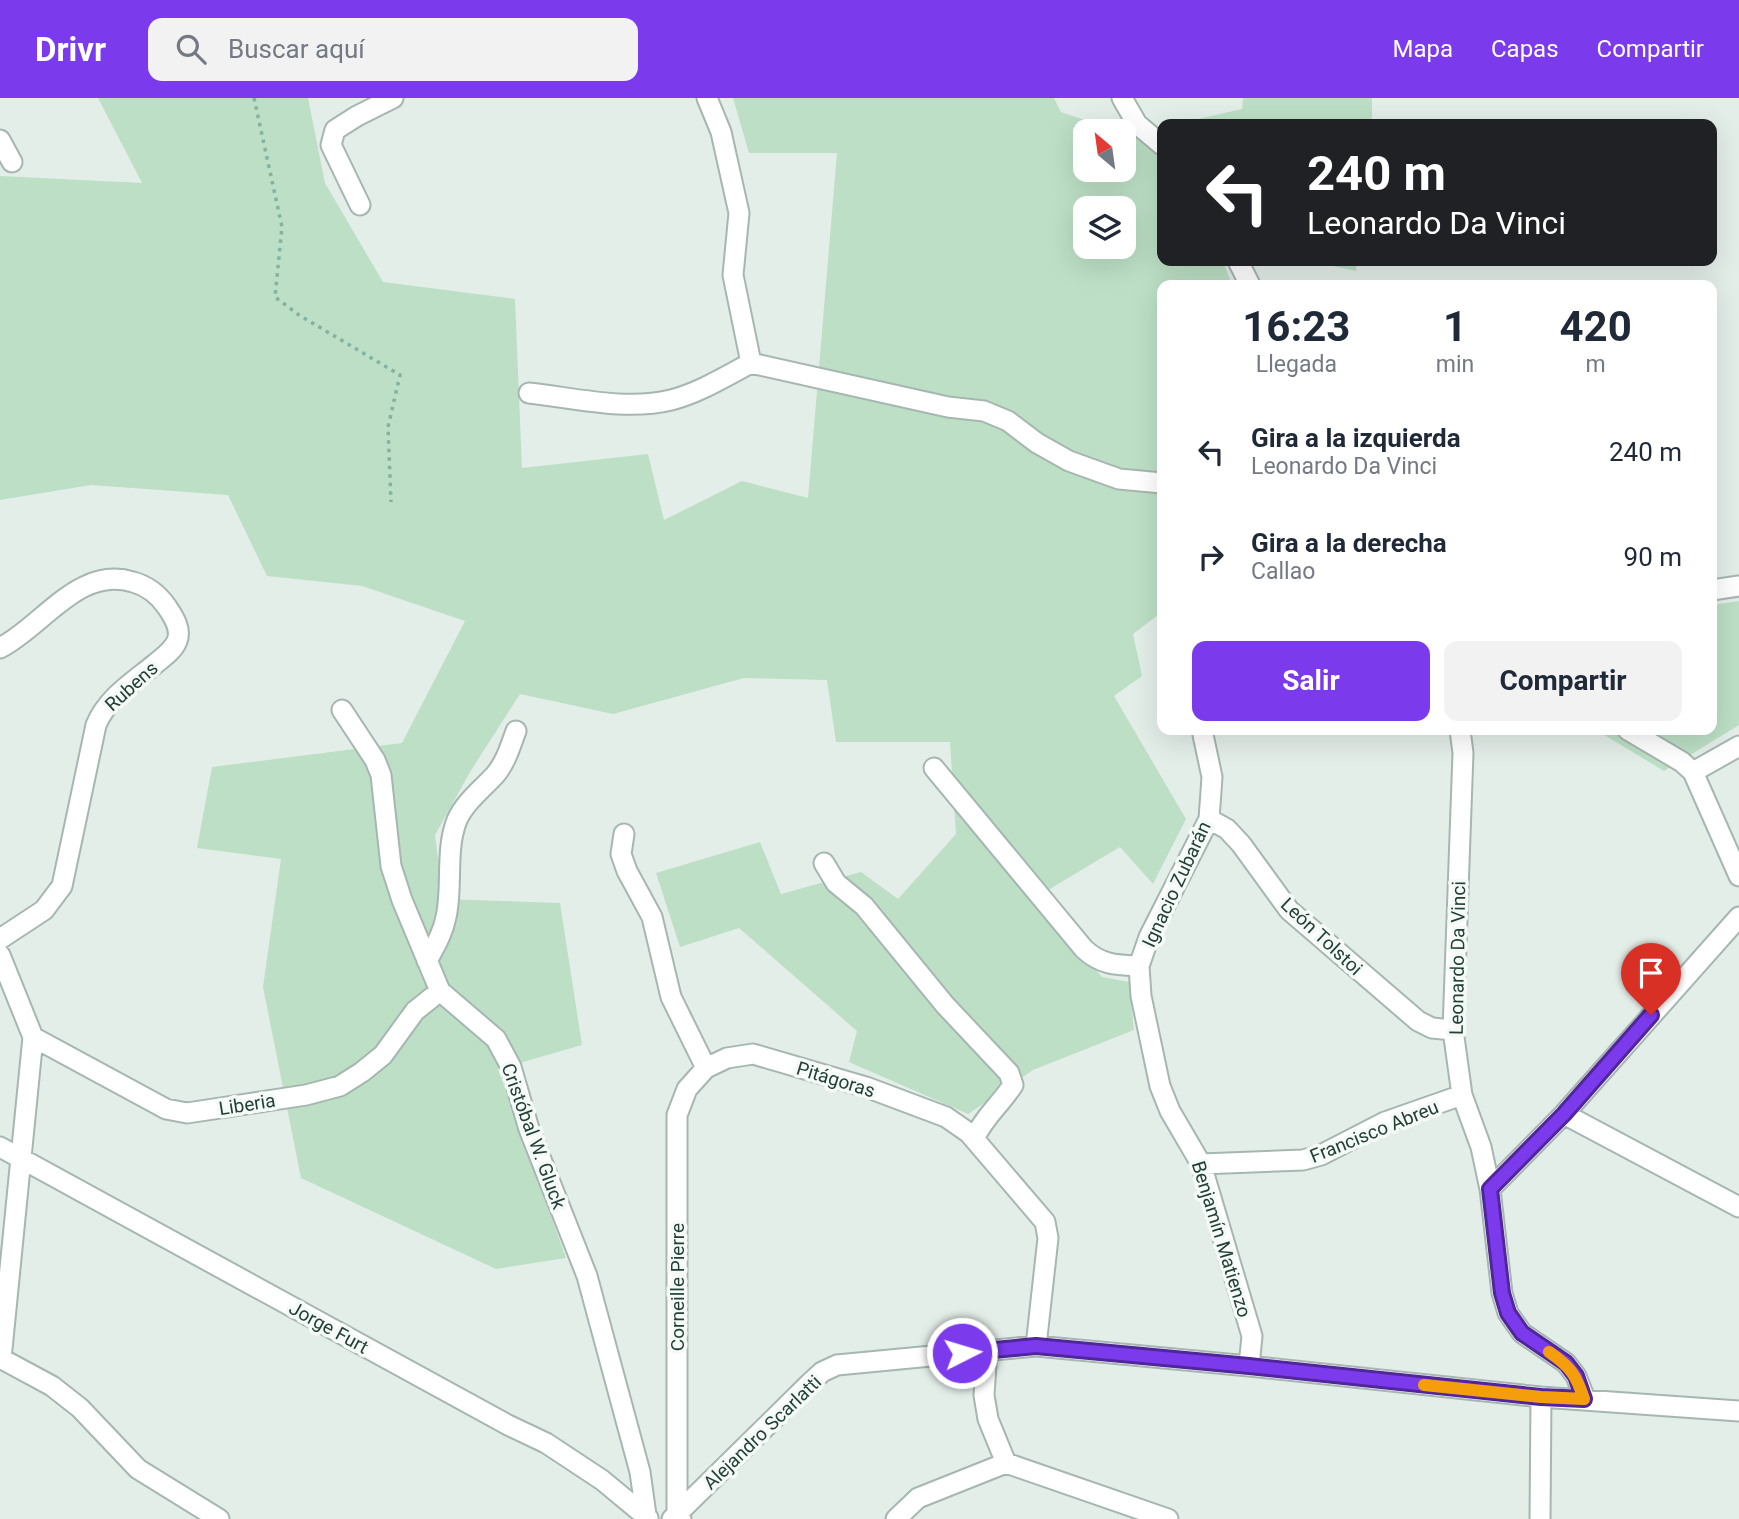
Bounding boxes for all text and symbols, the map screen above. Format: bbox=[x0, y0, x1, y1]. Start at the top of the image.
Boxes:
search box bbox=[148, 18, 638, 81]
text: Drivr bbox=[35, 30, 106, 69]
icon: search bbox=[172, 30, 210, 68]
text: Buscar aquí bbox=[228, 34, 365, 64]
text: Mapa bbox=[1392, 35, 1453, 63]
text: Capas bbox=[1491, 35, 1559, 63]
text: Compartir bbox=[1597, 35, 1704, 63]
north arrow bbox=[1073, 119, 1136, 182]
map controls bbox=[1073, 119, 1136, 259]
text: 240 m bbox=[1307, 145, 1446, 202]
icon: left bbox=[1192, 147, 1283, 238]
button: layers bbox=[1073, 196, 1136, 259]
text: Leonardo Da Vinci bbox=[1307, 204, 1566, 242]
text: 16:23 bbox=[1242, 302, 1350, 351]
text: 1 bbox=[1443, 302, 1467, 351]
text: 420 bbox=[1559, 302, 1632, 351]
text: Llegada bbox=[1256, 351, 1337, 378]
text: min bbox=[1436, 351, 1474, 378]
text: m bbox=[1586, 351, 1606, 378]
text: Gira a la izquierda bbox=[1251, 423, 1461, 453]
icon: left bbox=[1192, 433, 1230, 471]
text: 240 m bbox=[1609, 437, 1682, 467]
text: Leonardo Da Vinci bbox=[1251, 453, 1437, 480]
text: Gira a la derecha bbox=[1251, 528, 1447, 558]
icon: right bbox=[1192, 538, 1230, 576]
text: 90 m bbox=[1624, 542, 1682, 572]
text: Callao bbox=[1251, 558, 1315, 585]
button: Salir bbox=[1192, 641, 1430, 721]
button: Compartir bbox=[1444, 641, 1682, 721]
street label: Rubens bbox=[100, 657, 163, 716]
street label: Ignacio Zubarán bbox=[1137, 818, 1216, 951]
street label: Leonardo Da Vinci bbox=[1445, 881, 1470, 1035]
street label: León Tolstoi bbox=[1276, 893, 1367, 980]
pin bbox=[1621, 943, 1681, 1015]
icon: arrive bbox=[1632, 954, 1670, 992]
street label: Pitágoras bbox=[794, 1057, 878, 1102]
street label: Cristóbal W. Gluck bbox=[496, 1060, 571, 1213]
street label: Liberia bbox=[217, 1089, 277, 1120]
street label: Francisco Abreu bbox=[1306, 1095, 1442, 1168]
street label: Benjamín Matienzo bbox=[1187, 1158, 1256, 1320]
street label: Corneille Pierre bbox=[666, 1223, 689, 1351]
street label: Jorge Furt bbox=[285, 1296, 372, 1359]
position arrow bbox=[925, 1316, 999, 1390]
street label: Alejandro Scarlatti bbox=[699, 1370, 826, 1494]

